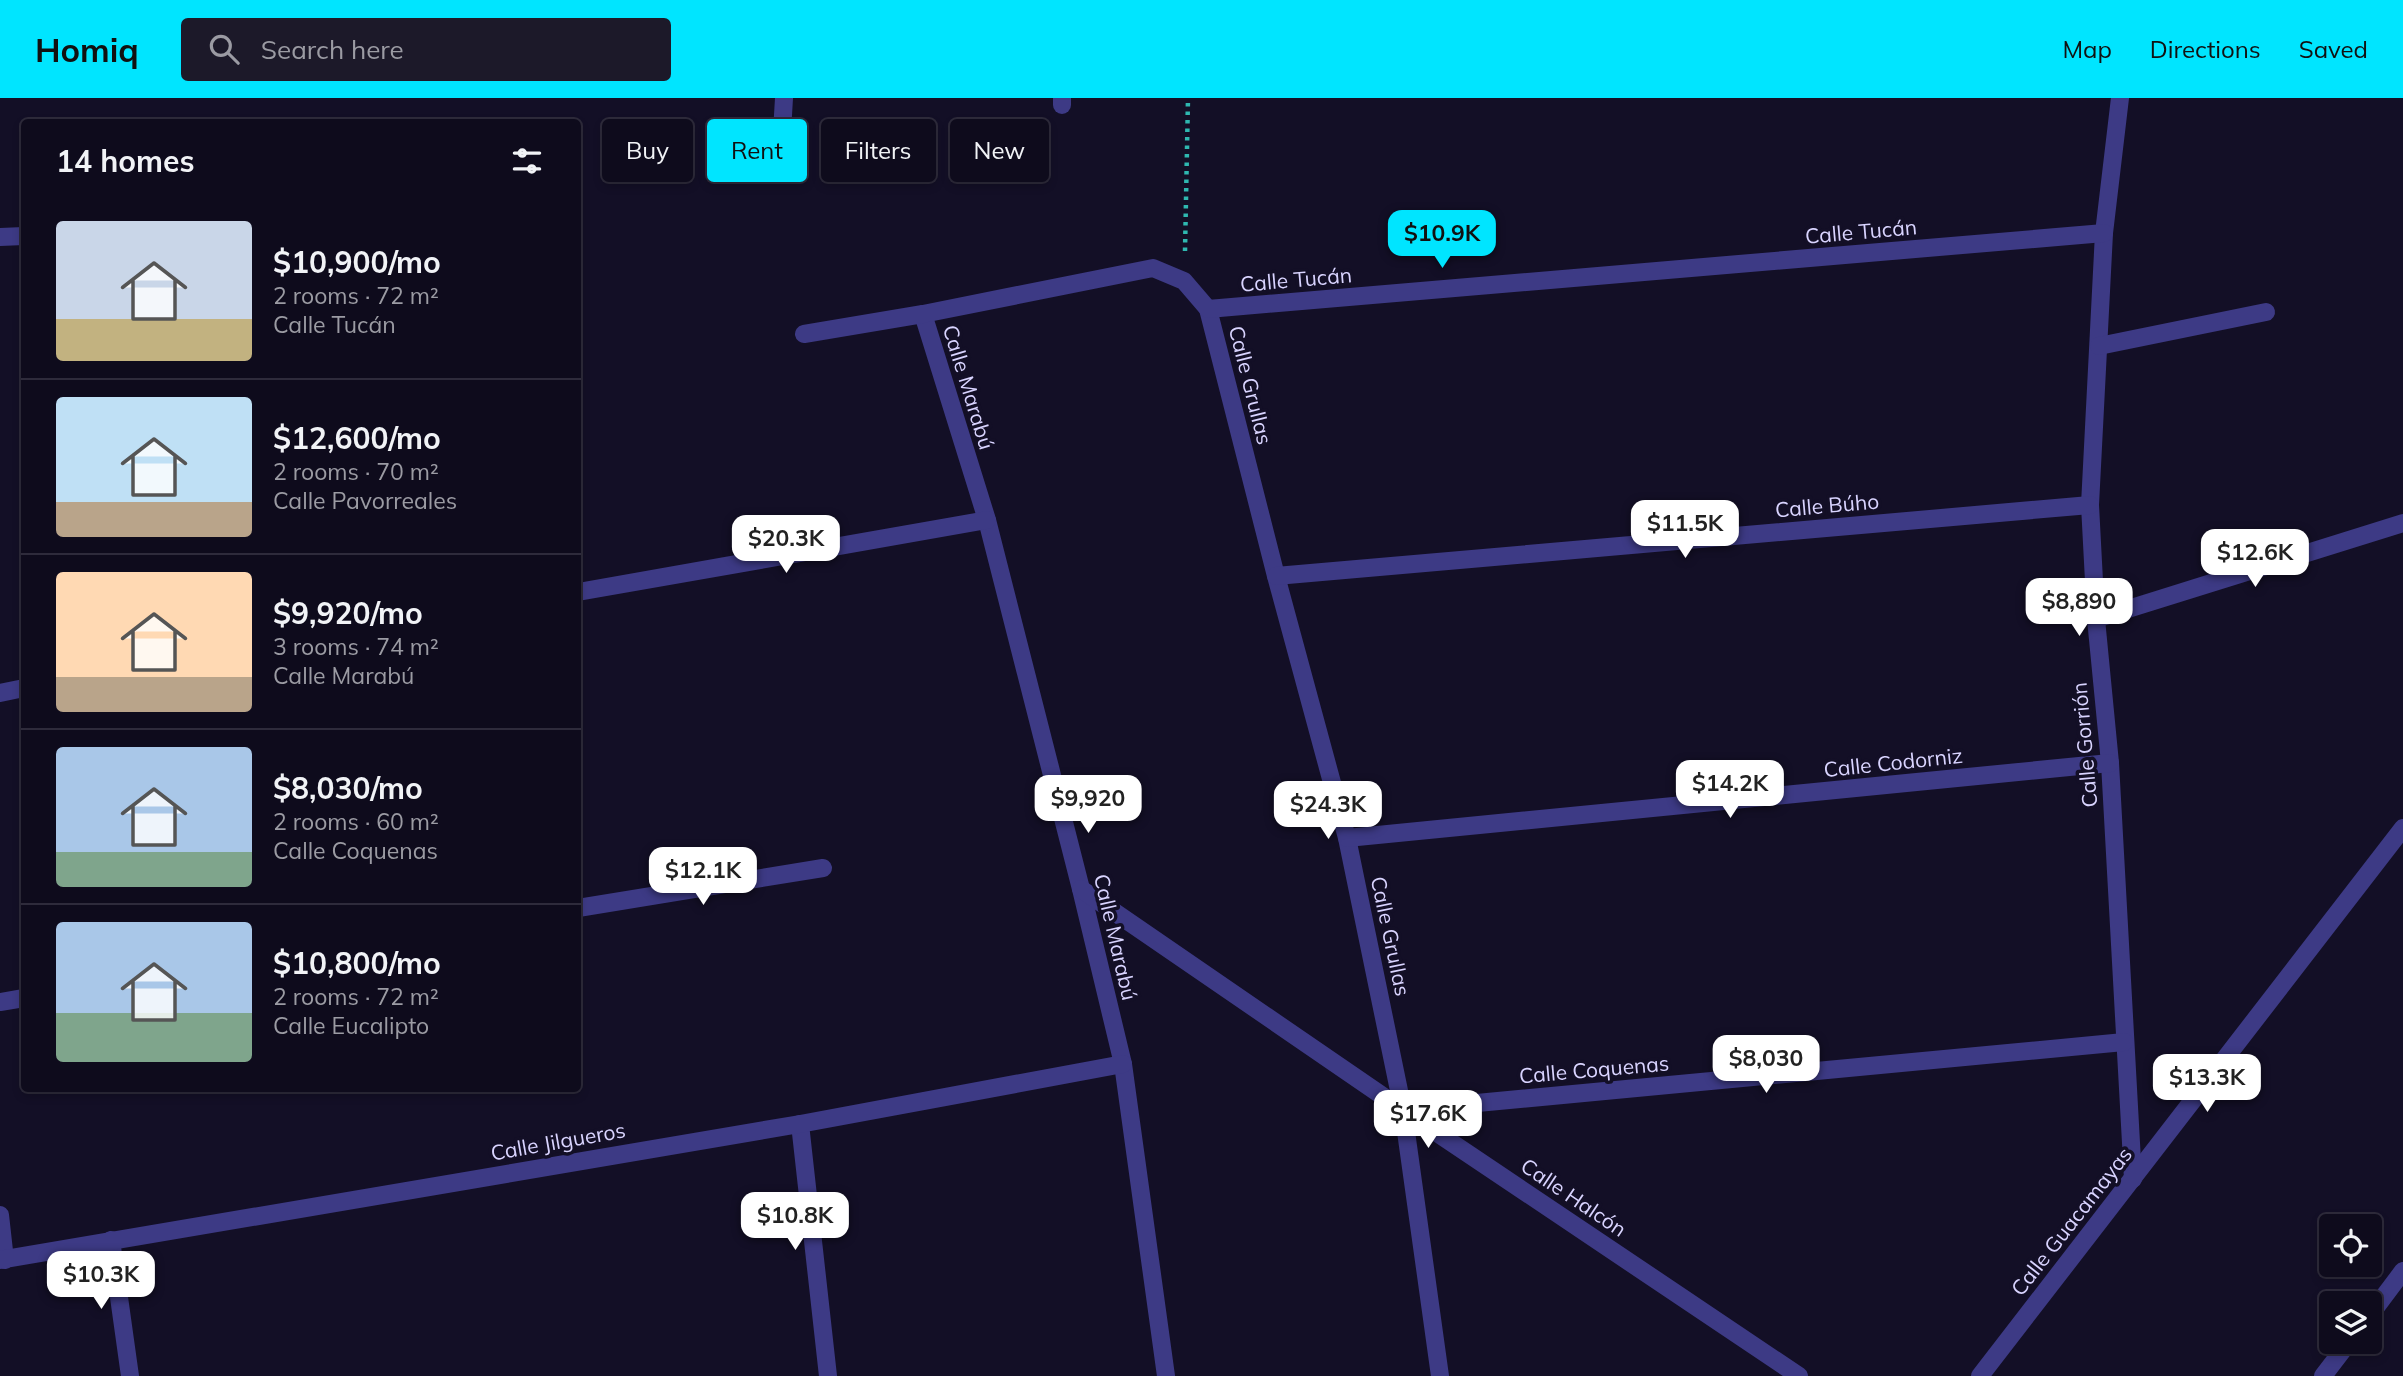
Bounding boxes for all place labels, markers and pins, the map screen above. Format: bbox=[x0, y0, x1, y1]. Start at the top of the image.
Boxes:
pin: $10.9K bbox=[1385, 211, 1499, 270]
pin: $11.5K bbox=[1628, 500, 1742, 560]
pin: $20.3K bbox=[729, 516, 843, 575]
pin: $12.6K bbox=[2198, 530, 2312, 589]
pin: $8,890 bbox=[2022, 578, 2136, 638]
pin: $14.2K bbox=[1673, 760, 1787, 820]
pin: $9,920 bbox=[1031, 776, 1145, 835]
pin: $24.3K bbox=[1271, 782, 1385, 841]
pin: $12.1K bbox=[646, 848, 760, 907]
pin: $8,030 bbox=[1709, 1035, 1823, 1095]
pin: $13.3K bbox=[2150, 1054, 2264, 1114]
pin: $17.6K bbox=[1371, 1090, 1485, 1150]
pin: $10.8K bbox=[738, 1192, 852, 1252]
pin: $10.3K bbox=[44, 1252, 158, 1311]

